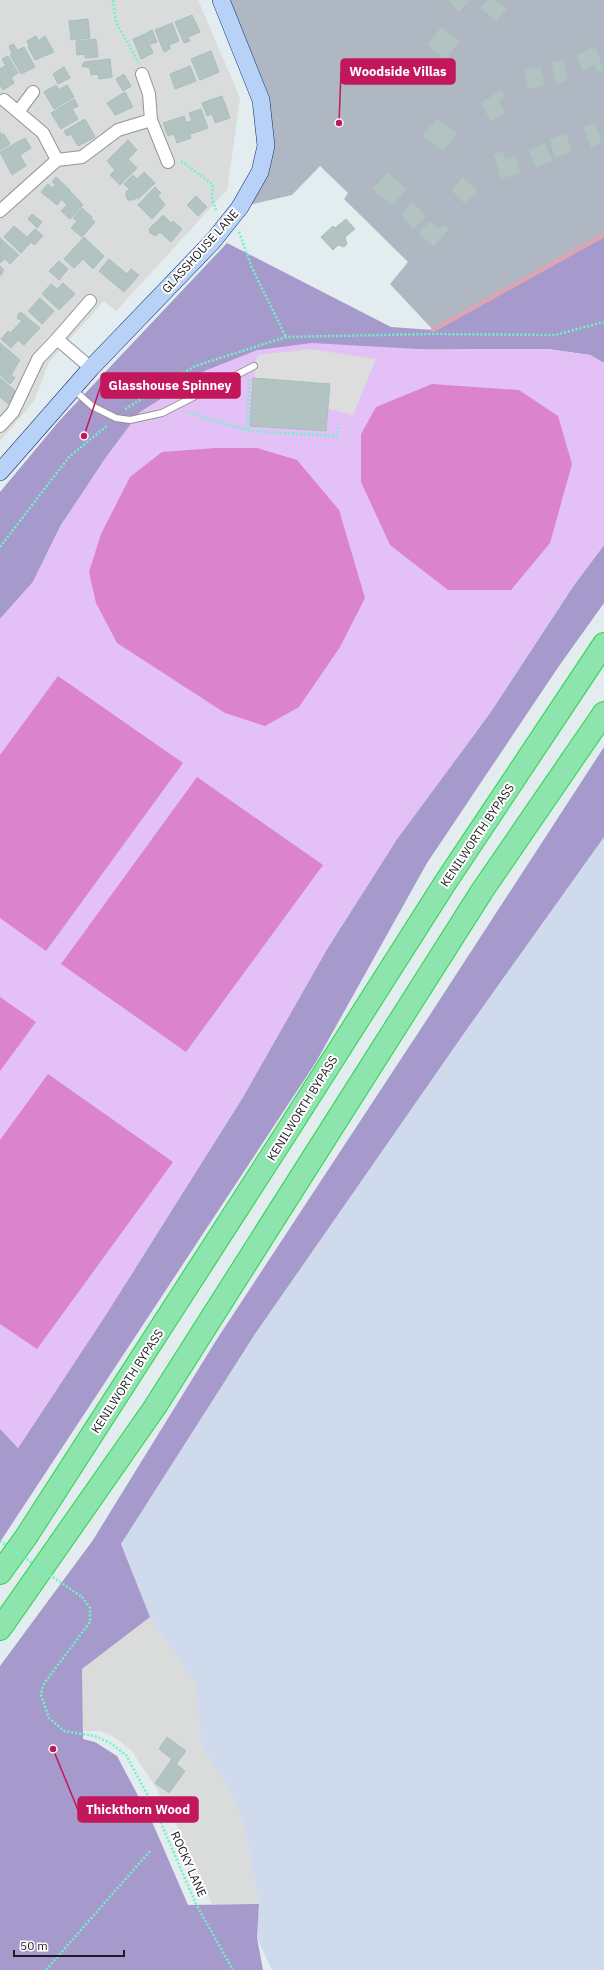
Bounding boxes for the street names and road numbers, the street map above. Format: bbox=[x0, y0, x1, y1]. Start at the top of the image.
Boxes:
street label: GLASSHOUSE LANE bbox=[158, 206, 242, 296]
street label: KENILWORTH BYPASS bbox=[437, 781, 517, 889]
street label: KENILWORTH BYPASS bbox=[264, 1053, 340, 1163]
street label: KENILWORTH BYPASS bbox=[88, 1326, 166, 1436]
street label: ROCKY LANE bbox=[168, 1829, 210, 1899]

